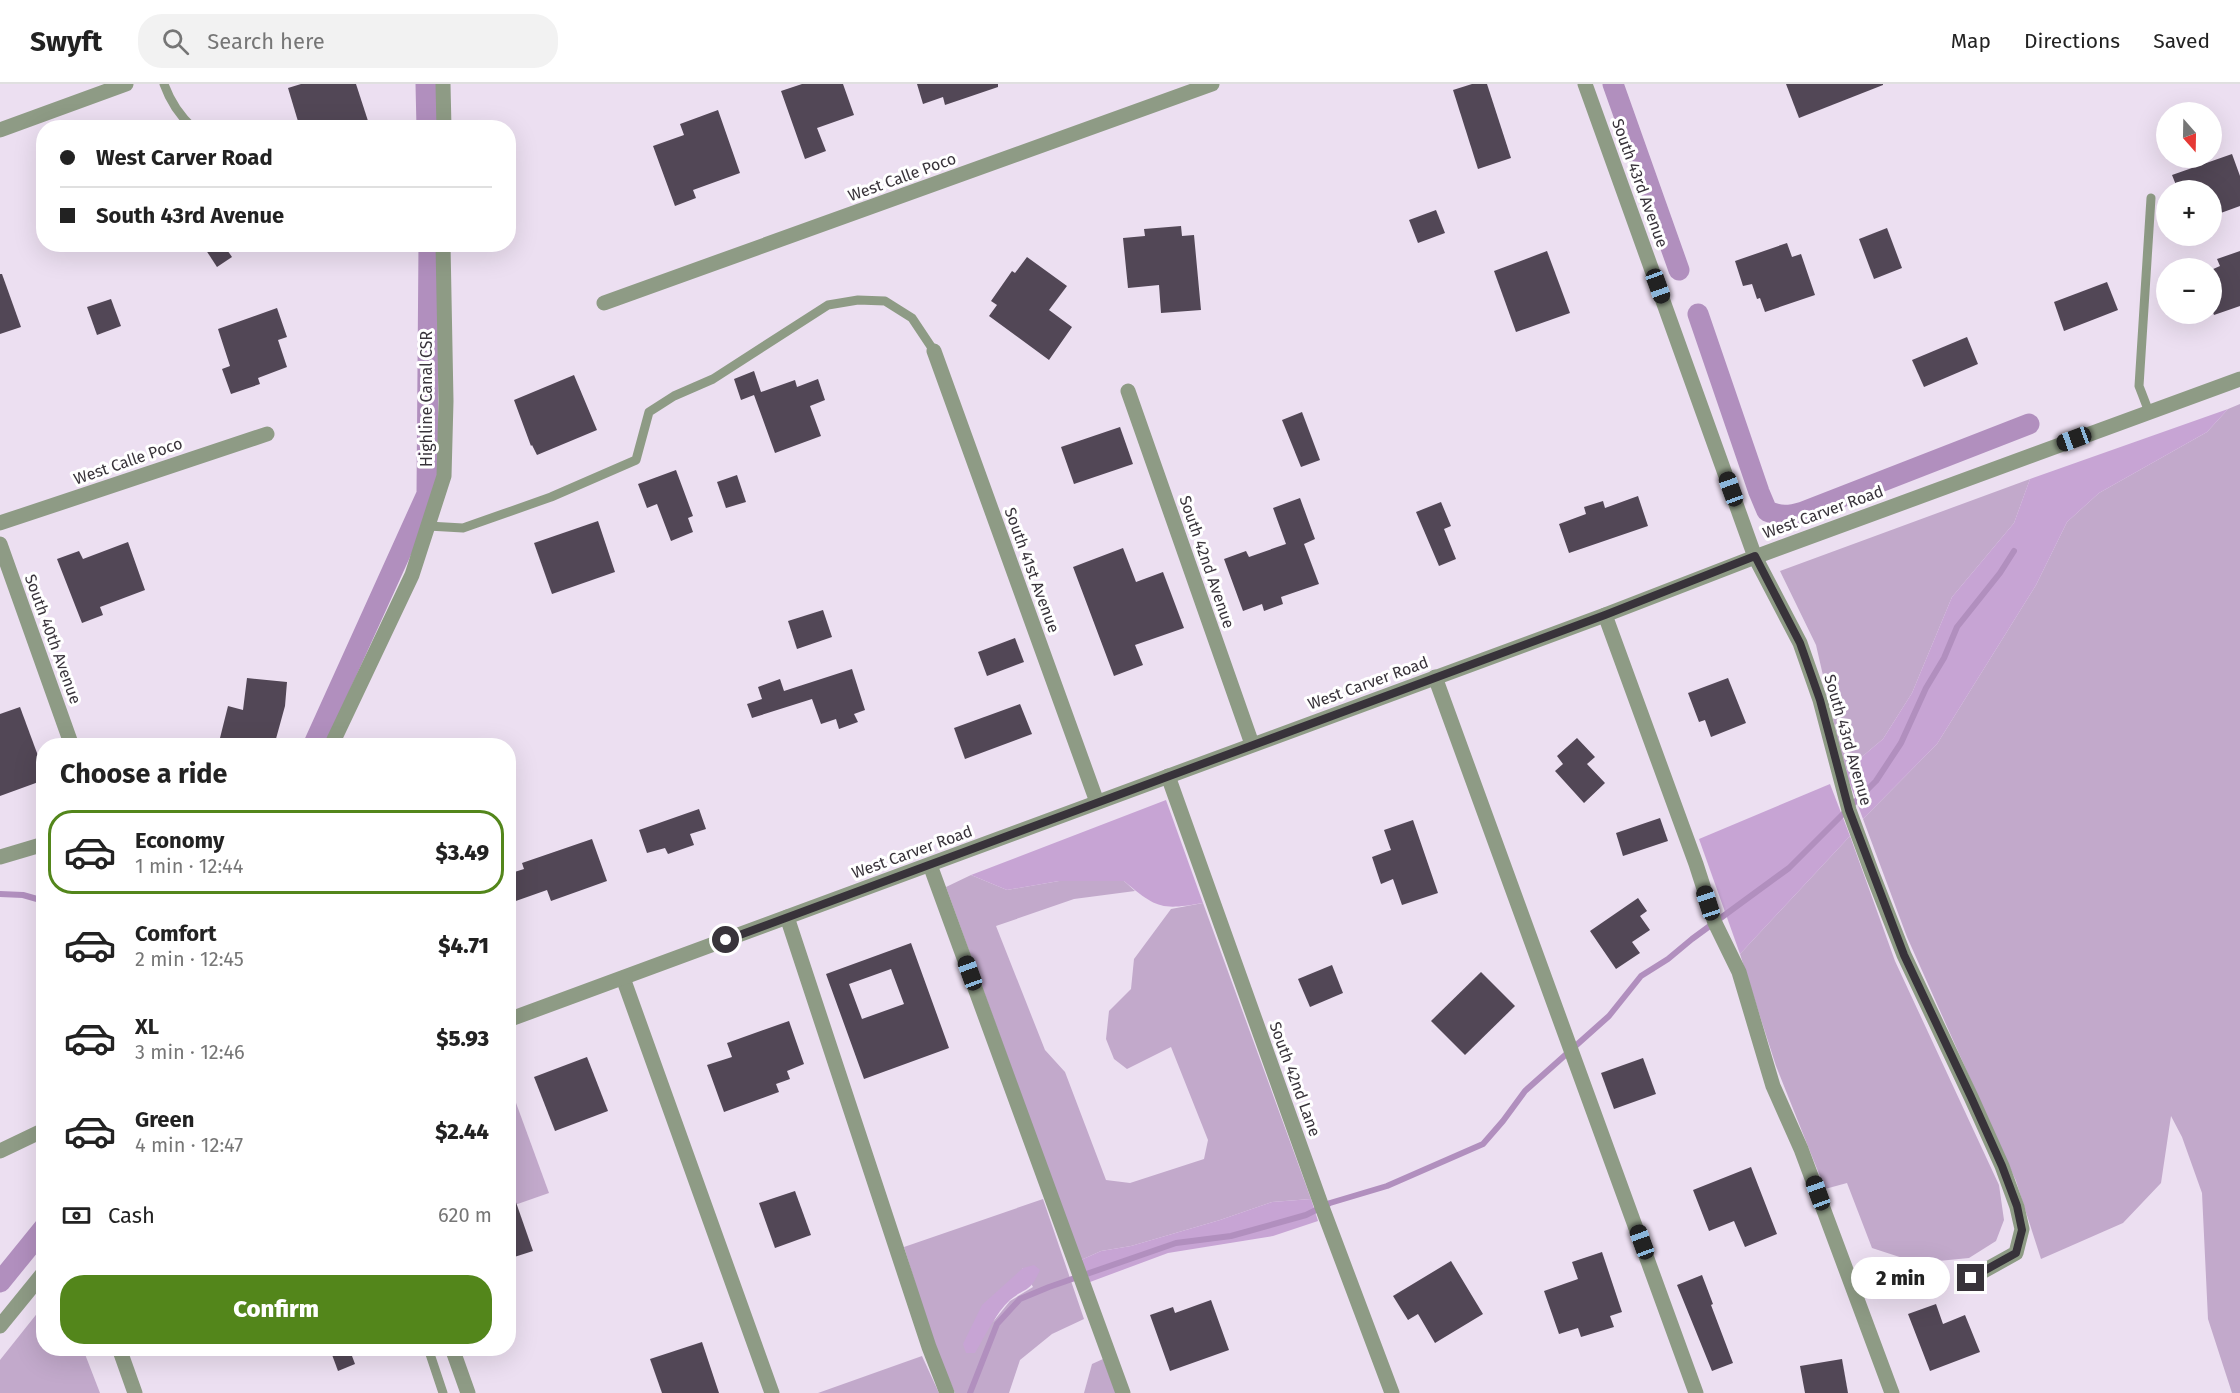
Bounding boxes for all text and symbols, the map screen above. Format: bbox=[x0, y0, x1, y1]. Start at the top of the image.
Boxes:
search box bbox=[138, 14, 558, 68]
text: Swyft bbox=[30, 25, 102, 58]
icon: search bbox=[159, 25, 192, 58]
text: Search here bbox=[207, 28, 325, 55]
text: Map bbox=[1951, 28, 1991, 54]
text: Directions bbox=[2024, 28, 2120, 54]
text: Saved bbox=[2153, 28, 2210, 54]
north arrow bbox=[2156, 102, 2222, 168]
map controls bbox=[2156, 102, 2222, 324]
street label: South 43rd Avenue bbox=[1608, 116, 1672, 250]
text: West Carver Road bbox=[96, 144, 273, 171]
street label: West Calle Poco bbox=[845, 149, 959, 205]
button: + bbox=[2156, 180, 2222, 246]
text: South 43rd Avenue bbox=[96, 202, 284, 229]
button: − bbox=[2156, 258, 2222, 324]
car bbox=[1643, 266, 1673, 306]
street label: Highline Canal CSR bbox=[417, 331, 436, 467]
car bbox=[2054, 424, 2094, 454]
street label: West Calle Poco bbox=[71, 434, 185, 488]
car bbox=[1716, 469, 1746, 509]
street label: West Carver Road bbox=[1760, 481, 1886, 543]
street label: South 42nd Avenue bbox=[1175, 493, 1239, 631]
street label: South 41st Avenue bbox=[1001, 505, 1063, 635]
street label: South 40th Avenue bbox=[21, 572, 85, 706]
street label: West Carver Road bbox=[1305, 652, 1431, 714]
street label: South 43rd Avenue bbox=[1820, 672, 1876, 808]
text: Choose a ride bbox=[60, 758, 227, 790]
street label: West Carver Road bbox=[849, 821, 975, 883]
icon: car bbox=[63, 825, 117, 879]
text: Economy bbox=[135, 827, 224, 854]
text: $3.49 bbox=[436, 839, 489, 866]
text: 1 min · 12:44 bbox=[135, 854, 243, 878]
car bbox=[1694, 883, 1722, 923]
icon: car bbox=[63, 918, 117, 972]
text: Comfort bbox=[135, 920, 216, 947]
route start bbox=[712, 926, 739, 953]
text: $4.71 bbox=[438, 932, 489, 959]
text: 2 min · 12:45 bbox=[135, 947, 244, 971]
car bbox=[955, 953, 985, 993]
icon: car bbox=[63, 1011, 117, 1065]
text: XL bbox=[135, 1013, 159, 1040]
street label: South 42nd Lane bbox=[1265, 1019, 1325, 1139]
text: $5.93 bbox=[436, 1025, 489, 1052]
text: 3 min · 12:46 bbox=[135, 1040, 245, 1064]
icon: car bbox=[63, 1104, 117, 1158]
text: Green bbox=[135, 1106, 194, 1133]
text: $2.44 bbox=[435, 1118, 489, 1145]
text: 4 min · 12:47 bbox=[135, 1133, 243, 1157]
car bbox=[1803, 1173, 1833, 1213]
icon: cash bbox=[60, 1199, 93, 1232]
text: Cash bbox=[108, 1202, 155, 1229]
text: 620 m bbox=[438, 1203, 492, 1227]
car bbox=[1627, 1222, 1657, 1262]
callout: 2 min bbox=[1851, 1257, 1950, 1299]
route end bbox=[1957, 1264, 1984, 1291]
text: 2 min bbox=[1876, 1266, 1925, 1290]
button: Confirm bbox=[60, 1275, 492, 1344]

